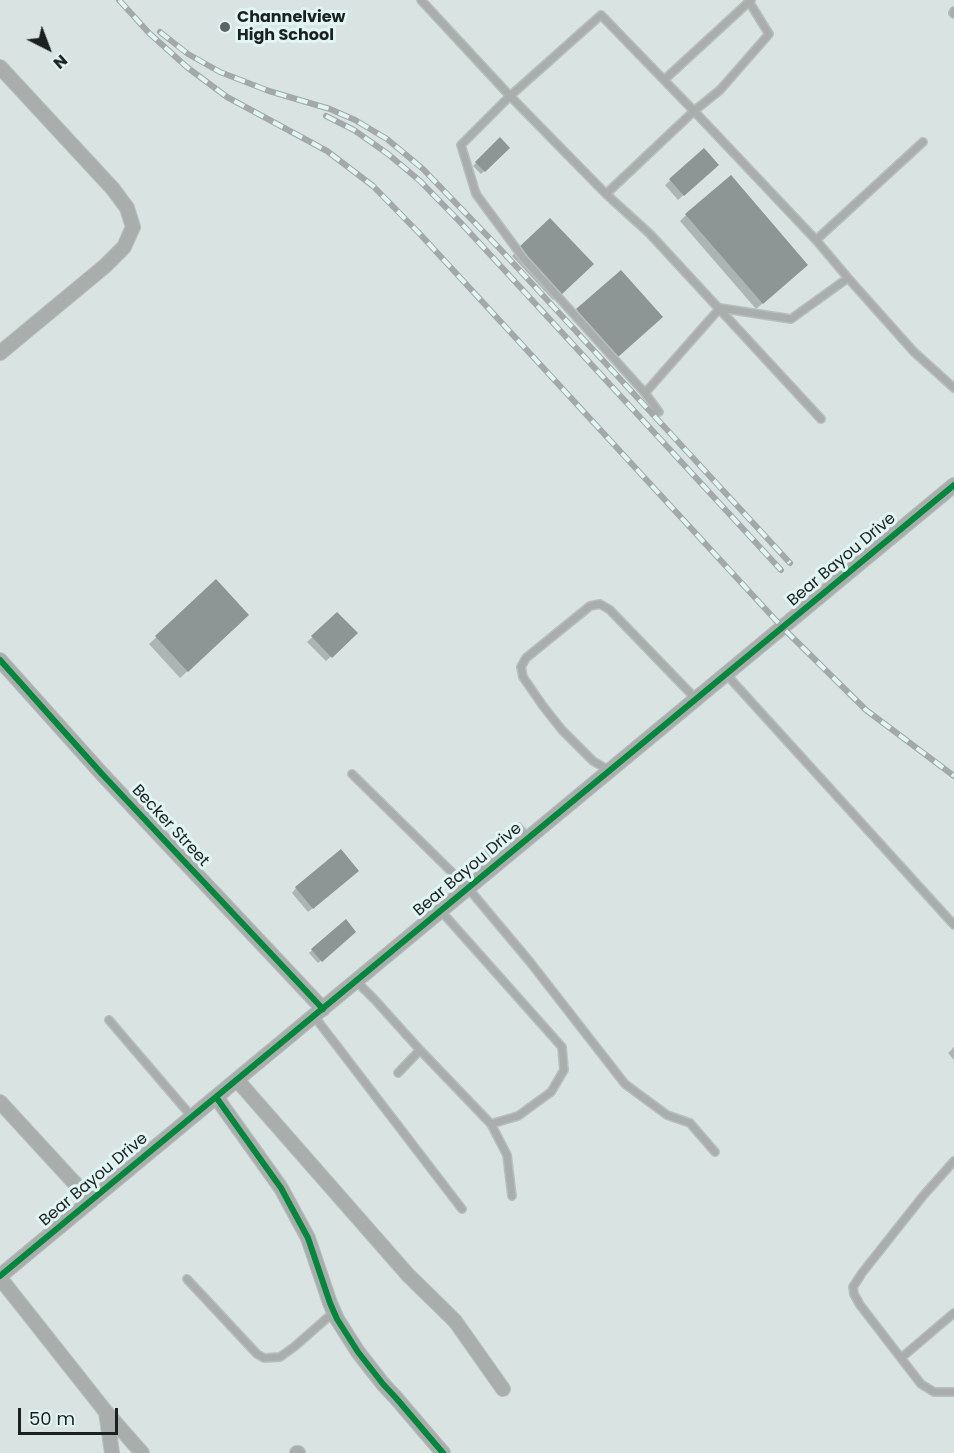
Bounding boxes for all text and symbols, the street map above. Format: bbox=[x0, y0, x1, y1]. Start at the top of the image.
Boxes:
place label: Channelview High School bbox=[237, 8, 345, 46]
north arrow bbox=[18, 18, 78, 78]
marker: Channelview High School bbox=[218, 20, 232, 34]
text: N bbox=[48, 49, 73, 74]
street label: Bear Bayou Drive bbox=[784, 509, 900, 611]
street label: Becker Street bbox=[127, 781, 213, 871]
street label: Bear Bayou Drive bbox=[410, 819, 526, 921]
street label: Bear Bayou Drive bbox=[36, 1129, 152, 1231]
scale bar bbox=[21, 1396, 122, 1434]
text: 50 m bbox=[29, 1406, 75, 1431]

